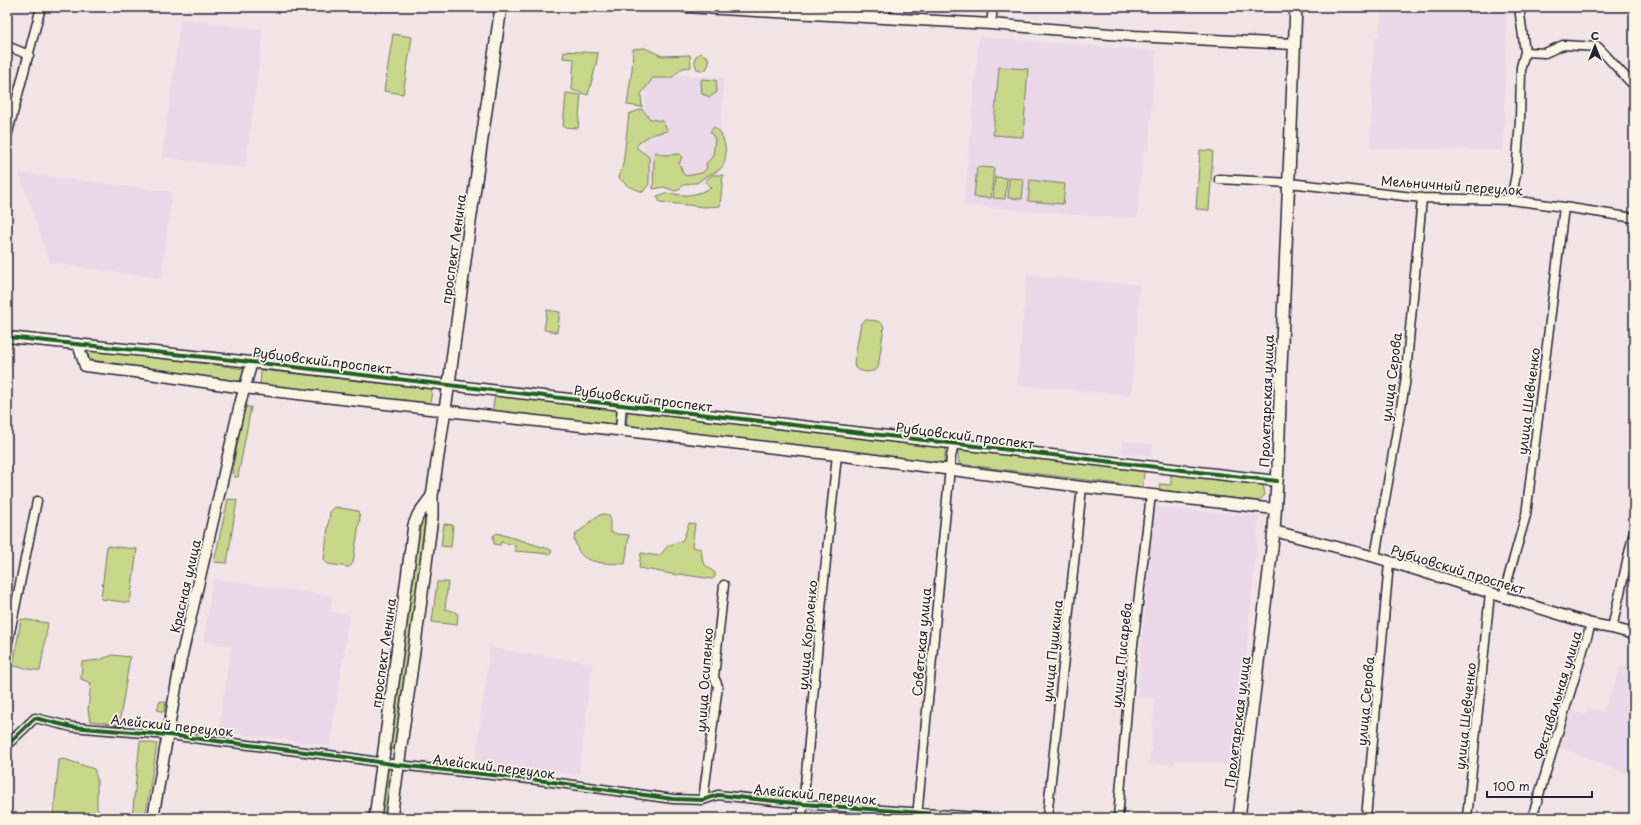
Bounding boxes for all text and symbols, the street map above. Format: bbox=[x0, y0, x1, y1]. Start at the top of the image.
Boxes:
north arrow bbox=[1575, 26, 1615, 66]
text: С bbox=[1591, 27, 1599, 44]
street label: Мельничный переулок bbox=[1380, 171, 1524, 199]
street label: проспект Ленина bbox=[436, 192, 470, 305]
street label: улица Серова bbox=[1376, 330, 1406, 423]
street label: Пролетарская улица bbox=[1254, 334, 1278, 468]
street label: Рубцовский проспект bbox=[252, 342, 393, 378]
street label: улица Шевченко bbox=[1512, 346, 1544, 456]
street label: Рубцовский проспект bbox=[573, 380, 714, 416]
street label: Рубцовский проспект bbox=[895, 417, 1036, 453]
street label: Красная улица bbox=[165, 537, 205, 635]
street label: Рубцовский проспект bbox=[1389, 540, 1528, 599]
street label: улица Короленко bbox=[793, 579, 821, 691]
street label: Советская улица bbox=[907, 586, 935, 697]
street label: проспект Ленина bbox=[366, 596, 400, 709]
street label: улица Пушкина bbox=[1037, 598, 1067, 703]
street label: улица Писарева bbox=[1106, 600, 1136, 709]
street label: улица Осипенко bbox=[691, 627, 717, 733]
street label: Фестивальная улица bbox=[1528, 627, 1586, 762]
street label: Пролетарская улица bbox=[1219, 654, 1255, 789]
street label: улица Серова bbox=[1352, 655, 1378, 747]
street label: улица Шевченко bbox=[1450, 661, 1480, 771]
street label: Алейский переулок bbox=[110, 709, 235, 741]
street label: Алейский переулок bbox=[432, 749, 557, 783]
scale bar bbox=[1487, 773, 1592, 799]
text: 100 m bbox=[1493, 777, 1530, 795]
street label: Алейский переулок bbox=[753, 779, 877, 809]

